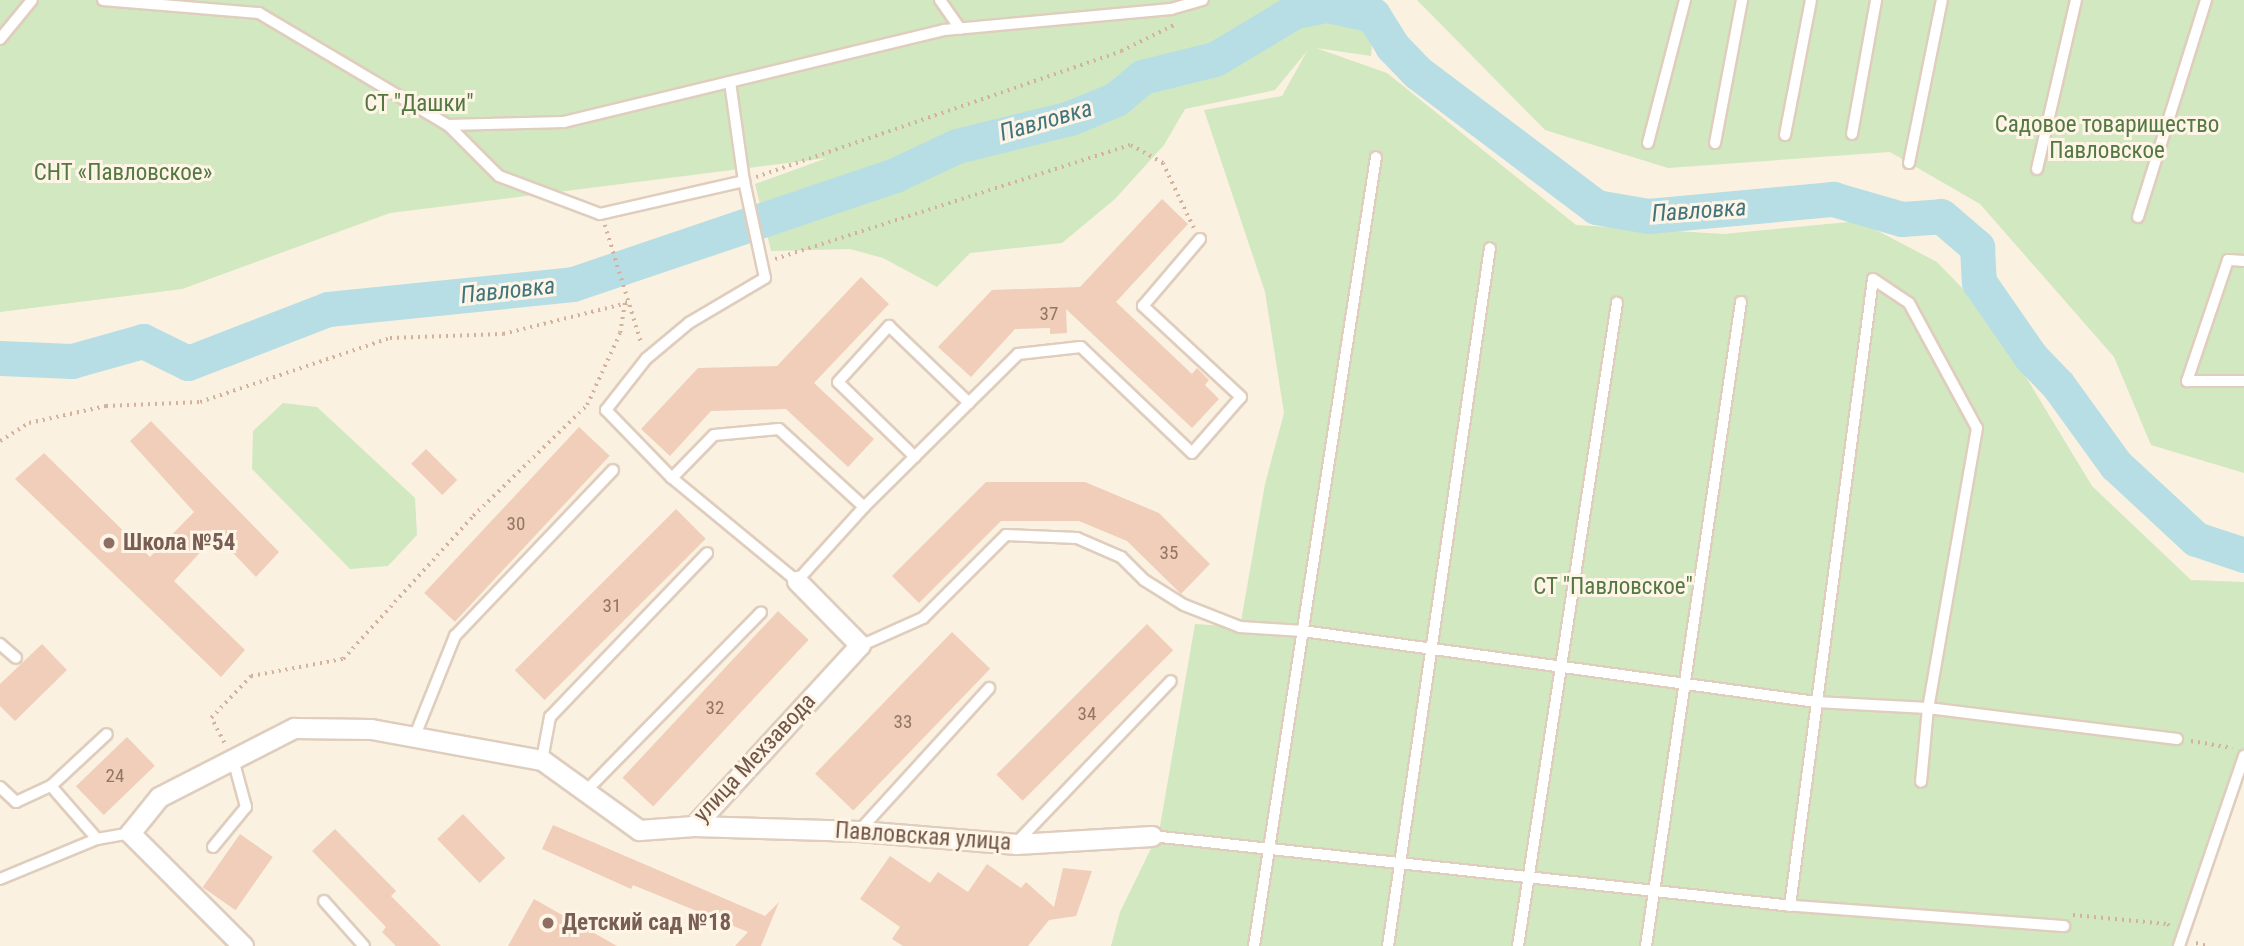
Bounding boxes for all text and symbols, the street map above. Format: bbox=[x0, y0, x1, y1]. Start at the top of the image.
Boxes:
park label: СТ "Дашки" bbox=[364, 90, 474, 118]
water label: Павловка bbox=[996, 94, 1096, 148]
park label: Садовое товарищество Павловское bbox=[1995, 111, 2219, 165]
park label: СНТ «Павловское» bbox=[34, 159, 212, 187]
water label: Павловка bbox=[1651, 193, 1747, 229]
water label: Павловка bbox=[459, 272, 557, 310]
house number: 37 bbox=[1040, 303, 1058, 325]
house number: 30 bbox=[507, 513, 525, 535]
place label: Школа №54 bbox=[123, 529, 235, 557]
marker: Школа №54 bbox=[101, 535, 117, 551]
house number: 35 bbox=[1160, 542, 1178, 564]
park label: СТ "Павловское" bbox=[1533, 573, 1693, 601]
house number: 31 bbox=[603, 595, 621, 617]
street label: улица Мехзавода bbox=[688, 688, 822, 828]
house number: 32 bbox=[706, 697, 724, 719]
house number: 34 bbox=[1078, 703, 1096, 725]
house number: 33 bbox=[894, 711, 912, 733]
house number: 24 bbox=[106, 765, 124, 787]
street label: Павловская улица bbox=[834, 817, 1012, 857]
place label: Детский сад №18 bbox=[562, 909, 731, 937]
marker: Детский сад №18 bbox=[540, 915, 556, 931]

